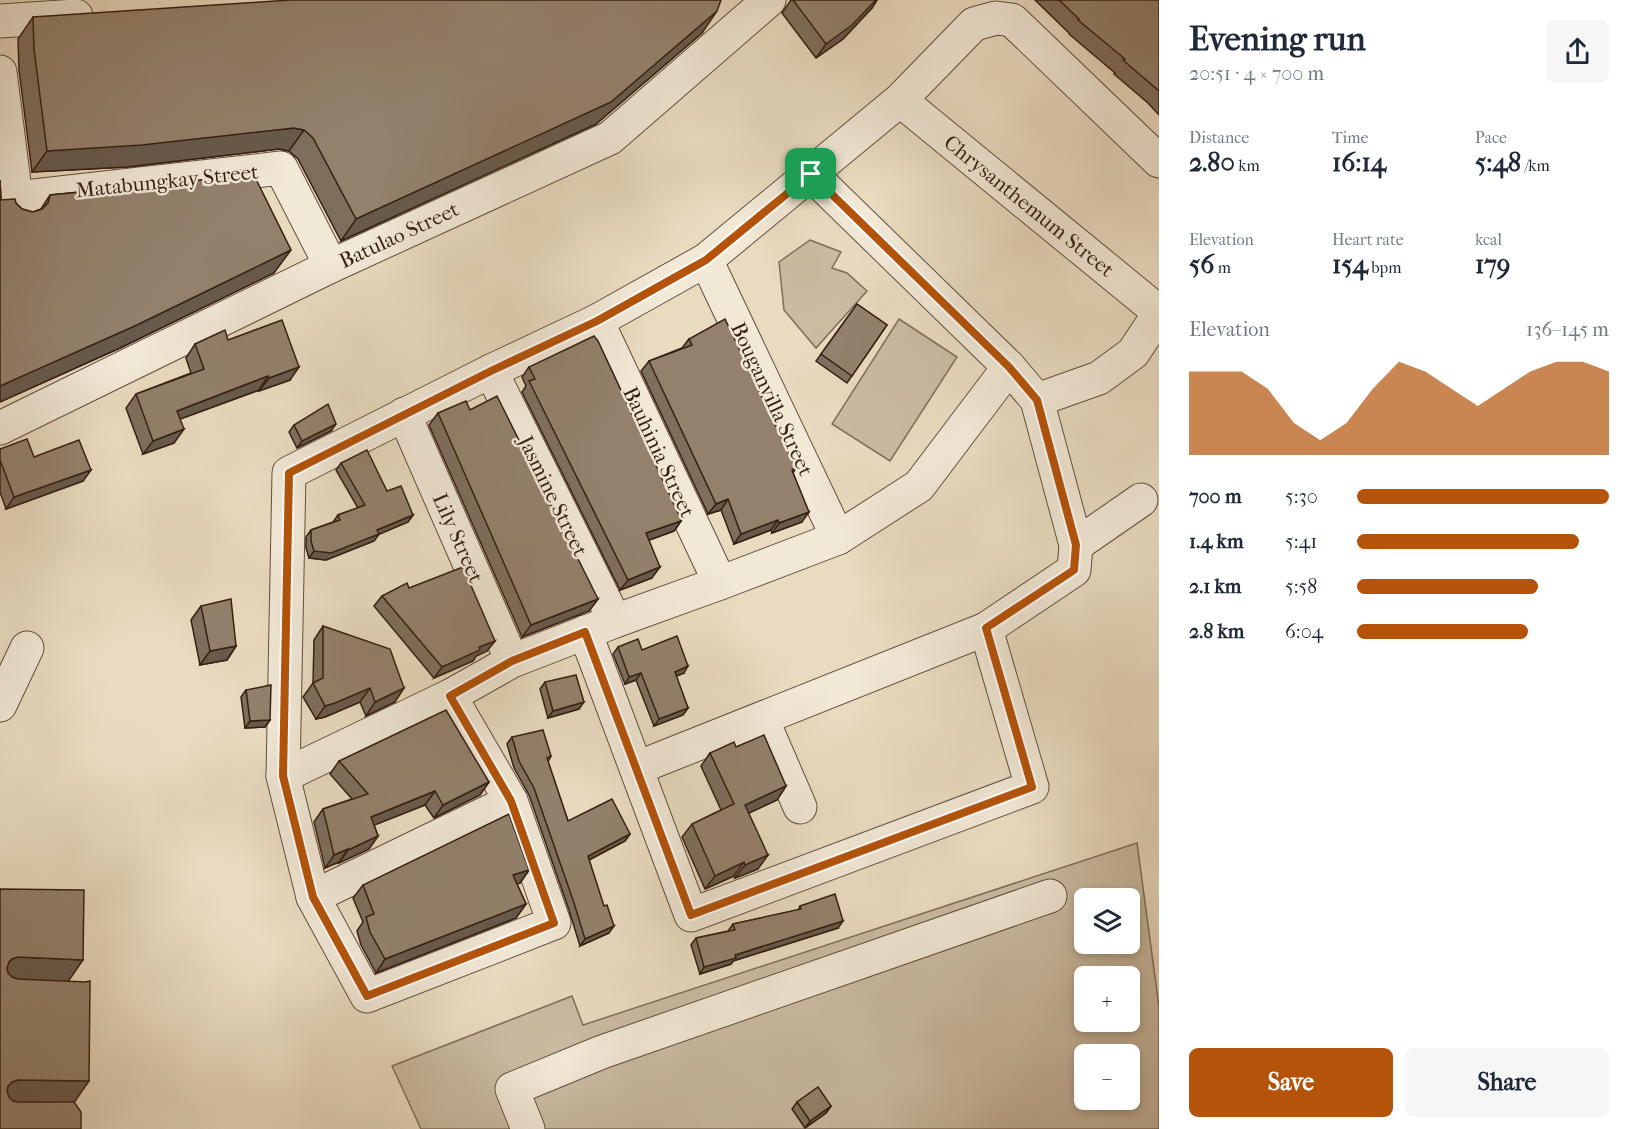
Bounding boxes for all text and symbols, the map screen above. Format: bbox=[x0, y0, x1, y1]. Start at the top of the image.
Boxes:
text: Evening run bbox=[1189, 20, 1366, 59]
button: share bbox=[1546, 20, 1609, 83]
text: 20:51 · 4 × 700 m bbox=[1189, 62, 1324, 85]
text: Distance bbox=[1189, 128, 1249, 147]
text: Time bbox=[1332, 128, 1368, 147]
text: Pace bbox=[1475, 128, 1507, 147]
street label: Chrysanthemum Street bbox=[939, 130, 1119, 282]
text: 2.80 bbox=[1189, 147, 1235, 178]
text: 16:14 bbox=[1332, 147, 1386, 178]
text: 5:48 bbox=[1475, 147, 1521, 178]
pin bbox=[785, 148, 836, 199]
text: km bbox=[1235, 156, 1260, 175]
text: /km bbox=[1521, 156, 1550, 175]
icon: arrive bbox=[794, 157, 827, 190]
street label: Matabungkay Street bbox=[74, 159, 260, 203]
street label: Batulao Street bbox=[336, 197, 463, 273]
text: Elevation bbox=[1189, 230, 1254, 249]
text: Heart rate bbox=[1332, 230, 1404, 249]
text: kcal bbox=[1475, 230, 1502, 249]
text: 56 bbox=[1189, 249, 1214, 280]
text: 154 bbox=[1332, 249, 1368, 280]
text: 179 bbox=[1475, 249, 1510, 280]
text: m bbox=[1214, 258, 1231, 277]
text: bpm bbox=[1368, 258, 1401, 277]
street label: Bouganvilla Street bbox=[726, 318, 818, 480]
text: Elevation bbox=[1189, 318, 1270, 341]
text: 136–145 m bbox=[1526, 318, 1609, 341]
street label: Bauhinia Street bbox=[618, 383, 700, 522]
street label: Jasmine Street bbox=[513, 430, 593, 561]
text: 700 m bbox=[1189, 485, 1242, 508]
text: 5:30 bbox=[1285, 485, 1318, 508]
street label: Lily Street bbox=[428, 490, 489, 587]
text: 1.4 km bbox=[1189, 530, 1244, 553]
text: 5:41 bbox=[1285, 530, 1317, 553]
text: 2.1 km bbox=[1189, 575, 1242, 598]
text: 5:58 bbox=[1285, 575, 1317, 598]
text: 2.8 km bbox=[1189, 620, 1244, 643]
text: 6:04 bbox=[1285, 620, 1323, 643]
map controls bbox=[1074, 888, 1140, 1110]
button: layers bbox=[1074, 888, 1140, 954]
button: + bbox=[1074, 966, 1140, 1032]
button: − bbox=[1074, 1044, 1140, 1110]
button: Save bbox=[1189, 1048, 1393, 1117]
button: Share bbox=[1405, 1048, 1609, 1117]

